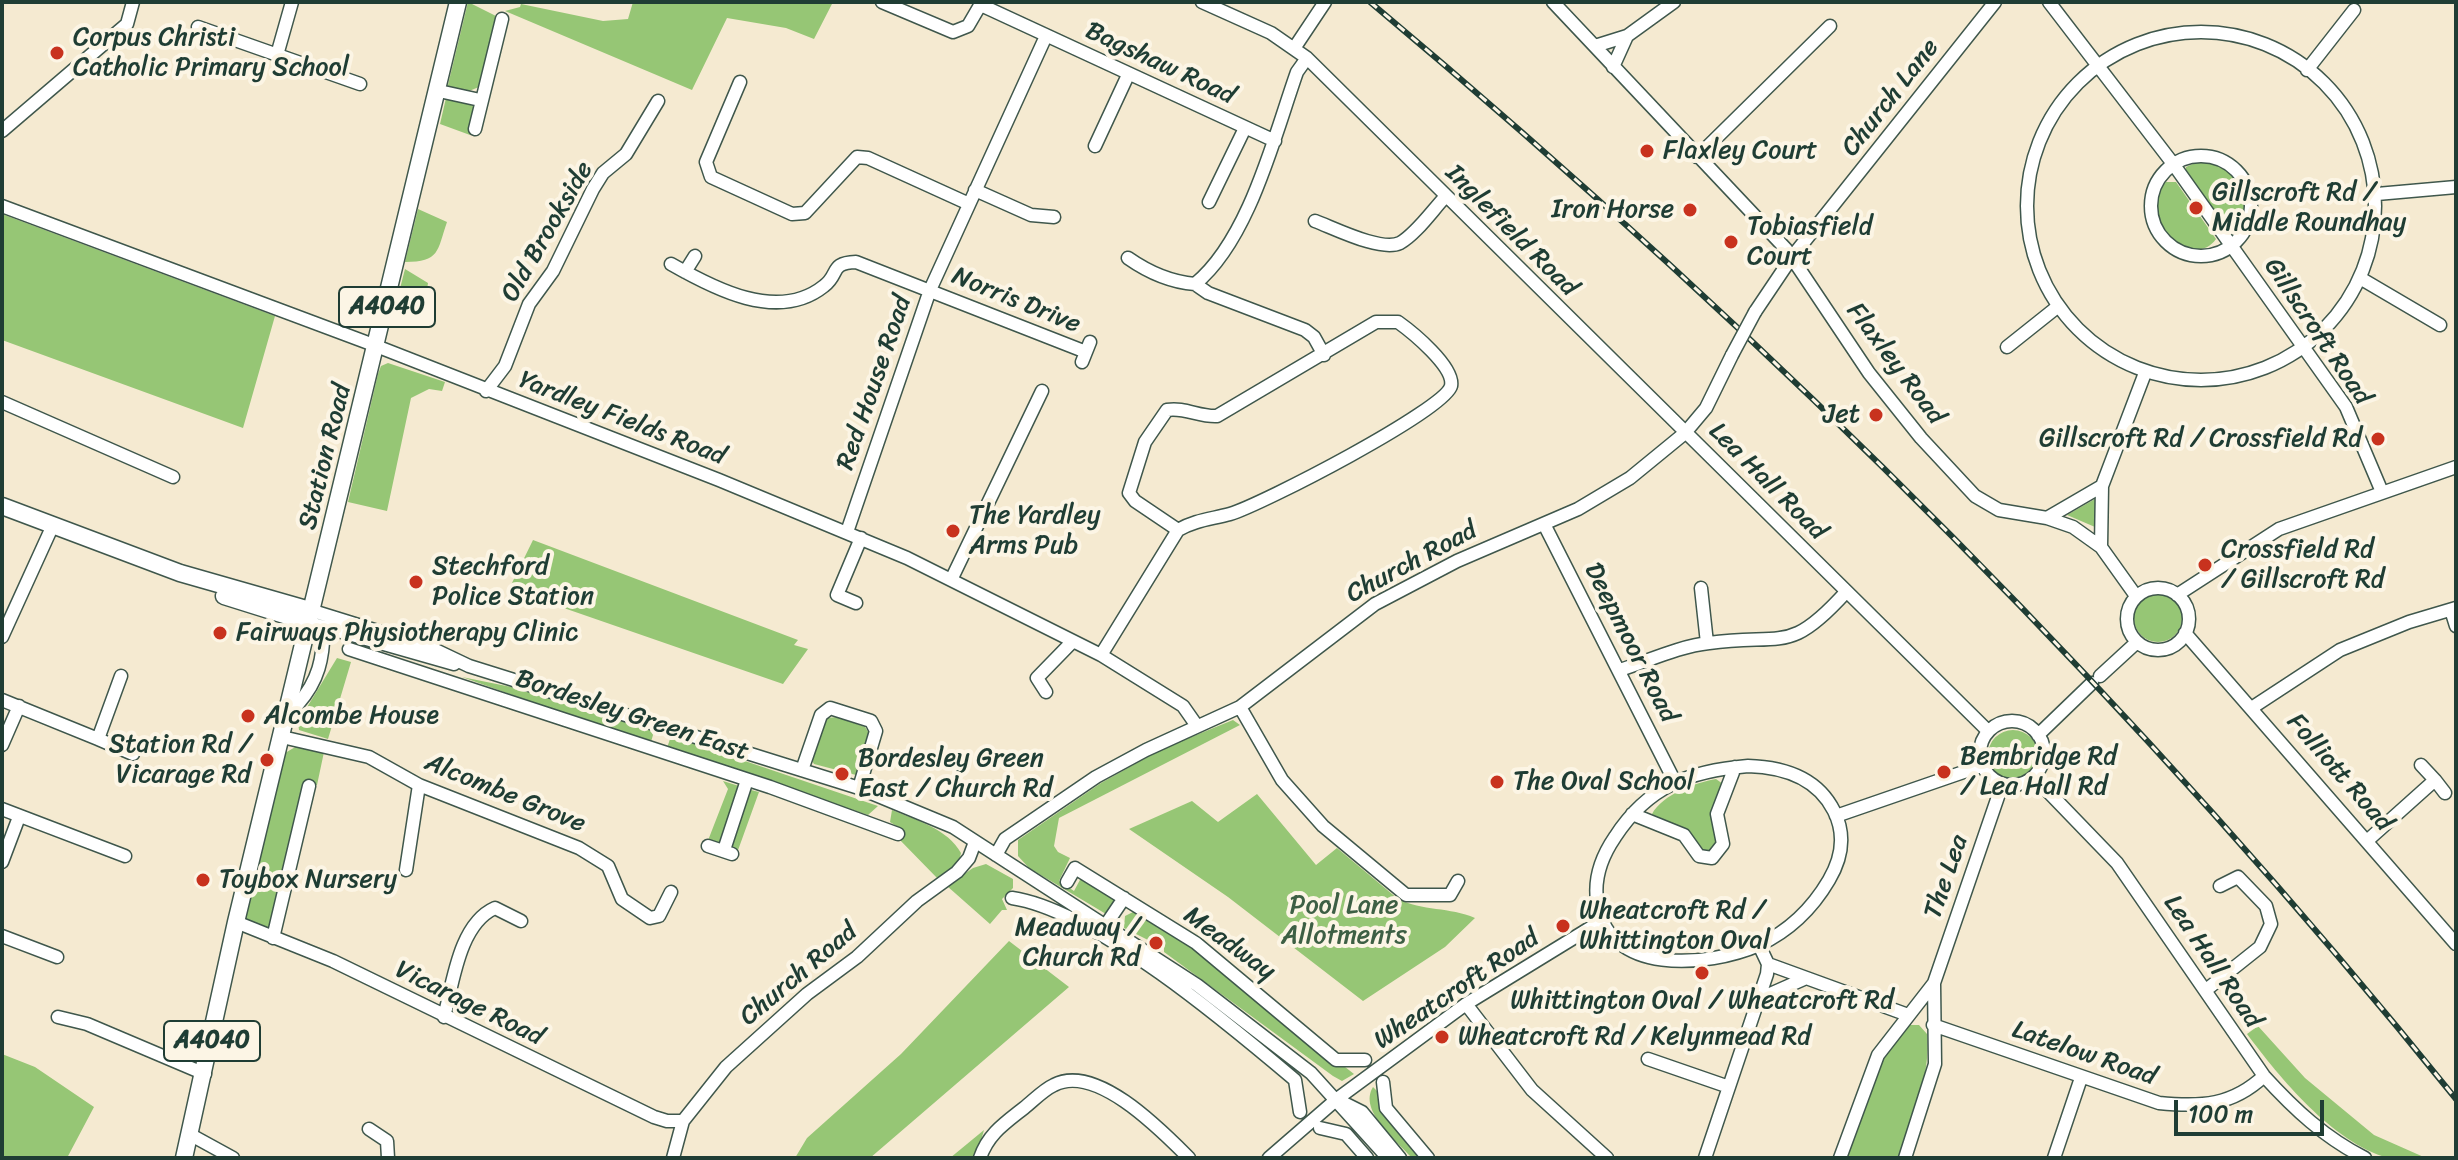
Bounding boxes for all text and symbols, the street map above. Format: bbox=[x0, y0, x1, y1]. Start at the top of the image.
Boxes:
street label: Bagshaw Road bbox=[1080, 16, 1240, 112]
place label: Corpus Christi Catholic Primary School bbox=[73, 22, 349, 84]
street label: Church Lane bbox=[1836, 33, 1946, 163]
marker: Corpus Christi Catholic Primary School bbox=[48, 44, 66, 62]
place label: Flaxley Court bbox=[1663, 135, 1817, 167]
marker: Flaxley Court bbox=[1638, 142, 1656, 160]
street label: Old Brookside bbox=[495, 156, 601, 308]
street label: Inglefield Road bbox=[1438, 158, 1584, 304]
place label: Gillscroft Rd / Middle Roundhay bbox=[2212, 177, 2406, 238]
place label: Iron Horse bbox=[1551, 194, 1674, 226]
marker: Gillscroft Rd / Middle Roundhay bbox=[2187, 199, 2205, 217]
marker: Iron Horse bbox=[1681, 201, 1699, 219]
place label: Tobiasfield Court bbox=[1747, 211, 1873, 272]
marker: Tobiasfield Court bbox=[1722, 233, 1740, 251]
street label: Gillscroft Road bbox=[2257, 253, 2377, 411]
street label: Norris Drive bbox=[947, 261, 1085, 341]
road number: A4040 bbox=[339, 287, 435, 327]
street label: Red House Road bbox=[831, 292, 919, 474]
street label: Flaxley Road bbox=[1839, 297, 1951, 431]
street label: Yardley Fields Road bbox=[514, 365, 730, 473]
street label: Station Road bbox=[293, 381, 359, 533]
place label: Jet bbox=[1823, 399, 1860, 431]
marker: Jet bbox=[1867, 406, 1885, 424]
street label: Lea Hall Road bbox=[1702, 417, 1832, 547]
place label: Gillscroft Rd / Crossfield Rd bbox=[2039, 423, 2362, 455]
marker: Gillscroft Rd / Crossfield Rd bbox=[2369, 430, 2387, 448]
place label: The Yardley Arms Pub bbox=[969, 500, 1100, 562]
street label: Church Road bbox=[1341, 516, 1483, 610]
marker: The Yardley Arms Pub bbox=[944, 522, 962, 540]
place label: Crossfield Rd / Gillscroft Rd bbox=[2221, 534, 2385, 596]
place label: Stechford Police Station bbox=[432, 551, 594, 612]
marker: Crossfield Rd / Gillscroft Rd bbox=[2196, 556, 2214, 574]
street label: Deepmoor Road bbox=[1576, 558, 1684, 728]
marker: Stechford Police Station bbox=[407, 573, 425, 591]
place label: Fairways Physiotherapy Clinic bbox=[236, 617, 578, 649]
marker: Fairways Physiotherapy Clinic bbox=[211, 624, 229, 642]
street label: Bordesley Green East bbox=[511, 664, 753, 768]
place label: Alcombe House bbox=[264, 700, 439, 732]
marker: Alcombe House bbox=[239, 707, 257, 725]
street label: Folliott Road bbox=[2279, 708, 2399, 838]
place label: Station Rd / Vicarage Rd bbox=[109, 729, 251, 790]
place label: Bembridge Rd / Lea Hall Rd bbox=[1960, 741, 2117, 802]
place label: Bordesley Green East / Church Rd bbox=[858, 743, 1053, 804]
street label: Alcombe Grove bbox=[420, 748, 590, 840]
marker: Station Rd / Vicarage Rd bbox=[258, 751, 276, 769]
marker: Bembridge Rd / Lea Hall Rd bbox=[1935, 763, 1953, 781]
marker: Bordesley Green East / Church Rd bbox=[833, 765, 851, 783]
place label: The Oval School bbox=[1513, 766, 1694, 798]
marker: The Oval School bbox=[1488, 773, 1506, 791]
street label: The Lea bbox=[1918, 831, 1976, 923]
place label: Toybox Nursery bbox=[219, 864, 397, 896]
marker: Toybox Nursery bbox=[194, 871, 212, 889]
street label: Lea Hall Road bbox=[2156, 889, 2268, 1035]
park label: Pool Lane Allotments bbox=[1281, 890, 1407, 952]
place label: Wheatcroft Rd / Whittington Oval bbox=[1579, 895, 1770, 956]
street label: Meadway bbox=[1177, 900, 1281, 988]
place label: Meadway / Church Rd bbox=[1015, 912, 1140, 974]
street label: Church Road bbox=[734, 917, 864, 1033]
marker: Wheatcroft Rd / Whittington Oval bbox=[1554, 917, 1572, 935]
street label: Wheatcroft Road bbox=[1369, 923, 1545, 1057]
marker: Meadway / Church Rd bbox=[1147, 934, 1165, 952]
street label: Vicarage Road bbox=[390, 955, 548, 1053]
marker: Whittington Oval / Wheatcroft Rd bbox=[1693, 964, 1711, 982]
place label: Whittington Oval / Wheatcroft Rd bbox=[1510, 985, 1894, 1017]
street label: Latelow Road bbox=[2008, 1015, 2160, 1093]
road number: A4040 bbox=[164, 1021, 260, 1061]
place label: Wheatcroft Rd / Kelynmead Rd bbox=[1458, 1021, 1811, 1053]
marker: Wheatcroft Rd / Kelynmead Rd bbox=[1433, 1028, 1451, 1046]
scale bar bbox=[2178, 1084, 2328, 1134]
text: 100 m bbox=[2188, 1093, 2253, 1135]

